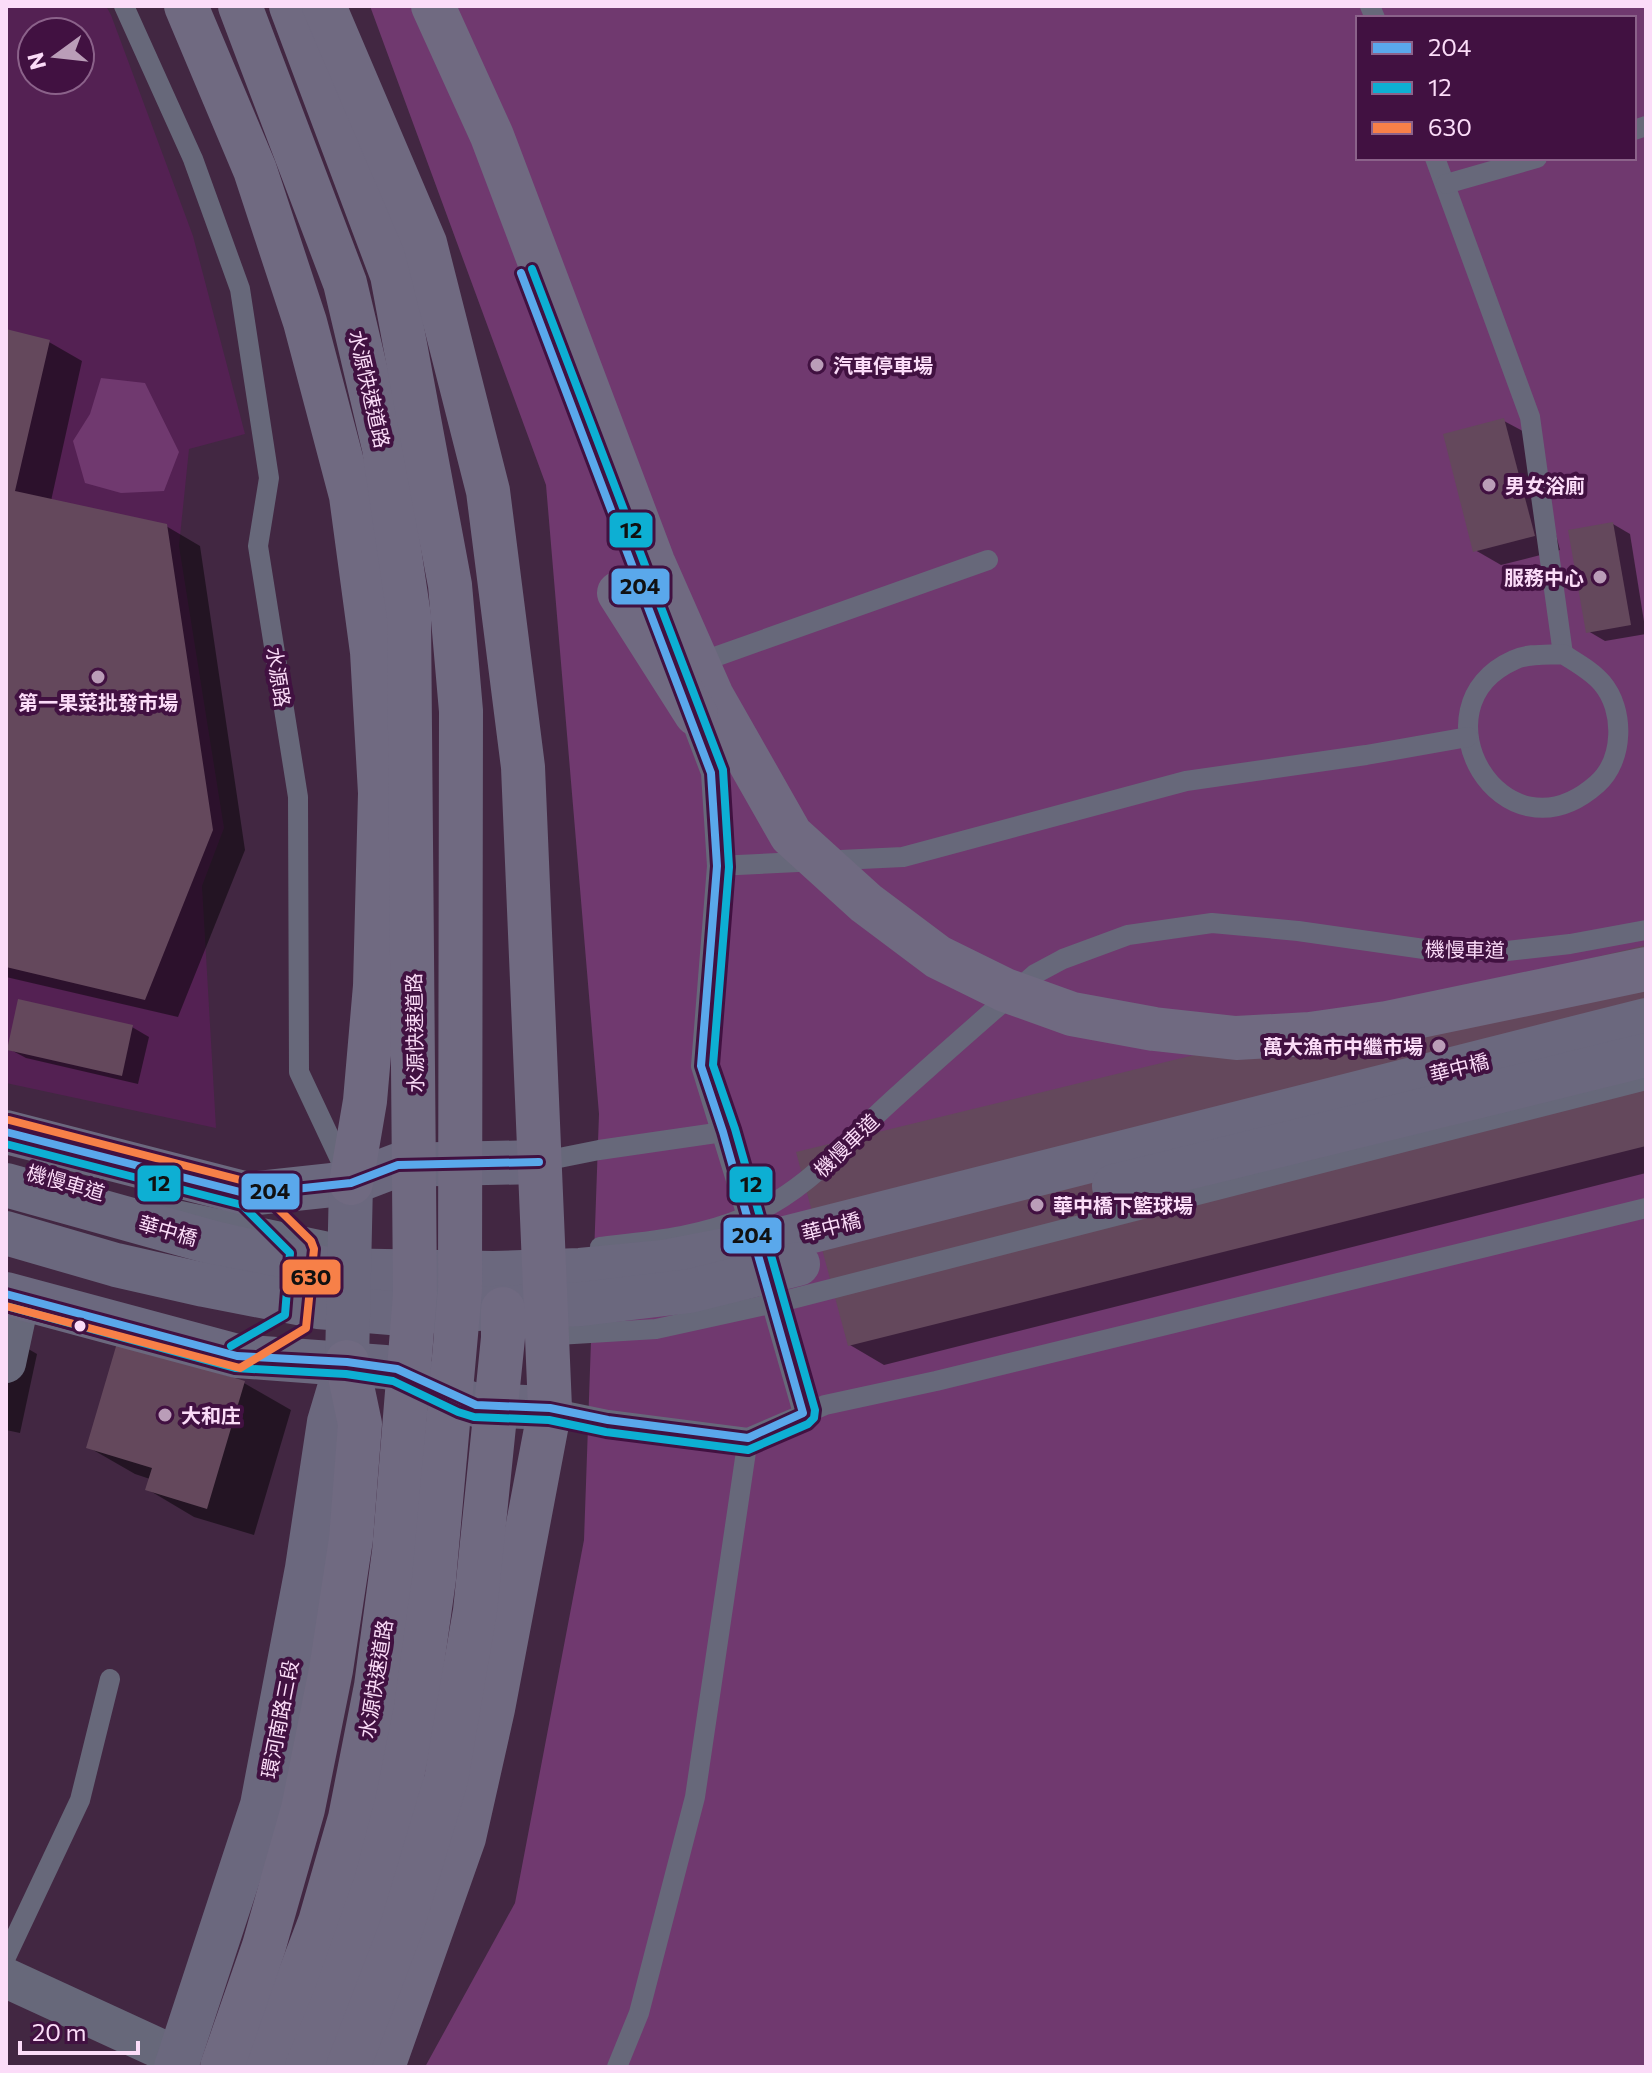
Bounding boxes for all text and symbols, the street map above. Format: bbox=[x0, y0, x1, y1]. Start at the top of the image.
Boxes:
north arrow bbox=[16, 16, 96, 96]
legend bbox=[1356, 16, 1636, 160]
text: 204 bbox=[1428, 32, 1471, 61]
text: N bbox=[21, 50, 51, 73]
text: 12 bbox=[1428, 72, 1452, 101]
text: 630 bbox=[1428, 112, 1472, 141]
street label: 水源快速道路 bbox=[345, 328, 395, 450]
place label: 汽車停車場 bbox=[833, 353, 933, 377]
marker: 汽車停車場 bbox=[808, 356, 826, 374]
place label: 男女浴廁 bbox=[1505, 473, 1585, 497]
marker: 男女浴廁 bbox=[1480, 476, 1498, 494]
line badge: 12 bbox=[608, 511, 654, 549]
text: 12 bbox=[620, 516, 642, 543]
place label: 服務中心 bbox=[1504, 565, 1584, 589]
line badge: 204 bbox=[610, 567, 671, 606]
marker: 服務中心 bbox=[1591, 568, 1609, 586]
text: 204 bbox=[620, 572, 660, 599]
street label: 水源路 bbox=[262, 645, 296, 709]
marker: 第一果菜批發市場 bbox=[89, 668, 107, 686]
place label: 第一果菜批發市場 bbox=[18, 690, 178, 714]
street label: 機慢車道 bbox=[1425, 936, 1505, 962]
street label: 水源快速道路 bbox=[401, 973, 427, 1093]
place label: 萬大漁市中繼市場 bbox=[1263, 1034, 1423, 1058]
marker: 萬大漁市中繼市場 bbox=[1430, 1037, 1448, 1055]
street label: 華中橋 bbox=[1427, 1048, 1491, 1086]
street label: 機慢車道 bbox=[809, 1109, 883, 1181]
street label: 機慢車道 bbox=[24, 1159, 108, 1205]
line badge: 12 bbox=[136, 1164, 182, 1203]
line badge: 12 bbox=[728, 1165, 774, 1204]
text: 12 bbox=[148, 1169, 170, 1196]
text: 12 bbox=[740, 1170, 762, 1197]
line badge: 204 bbox=[240, 1172, 301, 1211]
text: 204 bbox=[250, 1177, 290, 1204]
place label: 華中橋下籃球場 bbox=[1053, 1193, 1193, 1217]
marker: 華中橋下籃球場 bbox=[1028, 1196, 1046, 1214]
street label: 華中橋 bbox=[799, 1207, 863, 1245]
street label: 華中橋 bbox=[136, 1210, 200, 1250]
line badge: 204 bbox=[722, 1216, 783, 1255]
text: 204 bbox=[732, 1221, 772, 1248]
line badge: 630 bbox=[281, 1258, 342, 1296]
text: 630 bbox=[291, 1263, 331, 1290]
unlabelled marker bbox=[72, 1318, 88, 1334]
place label: 大和庄 bbox=[181, 1403, 241, 1427]
marker: 大和庄 bbox=[156, 1406, 174, 1424]
street label: 水源快速道路 bbox=[354, 1618, 396, 1740]
street label: 環河南路三段 bbox=[256, 1658, 302, 1780]
scale bar bbox=[20, 2005, 138, 2055]
text: 20 m bbox=[32, 2017, 86, 2046]

